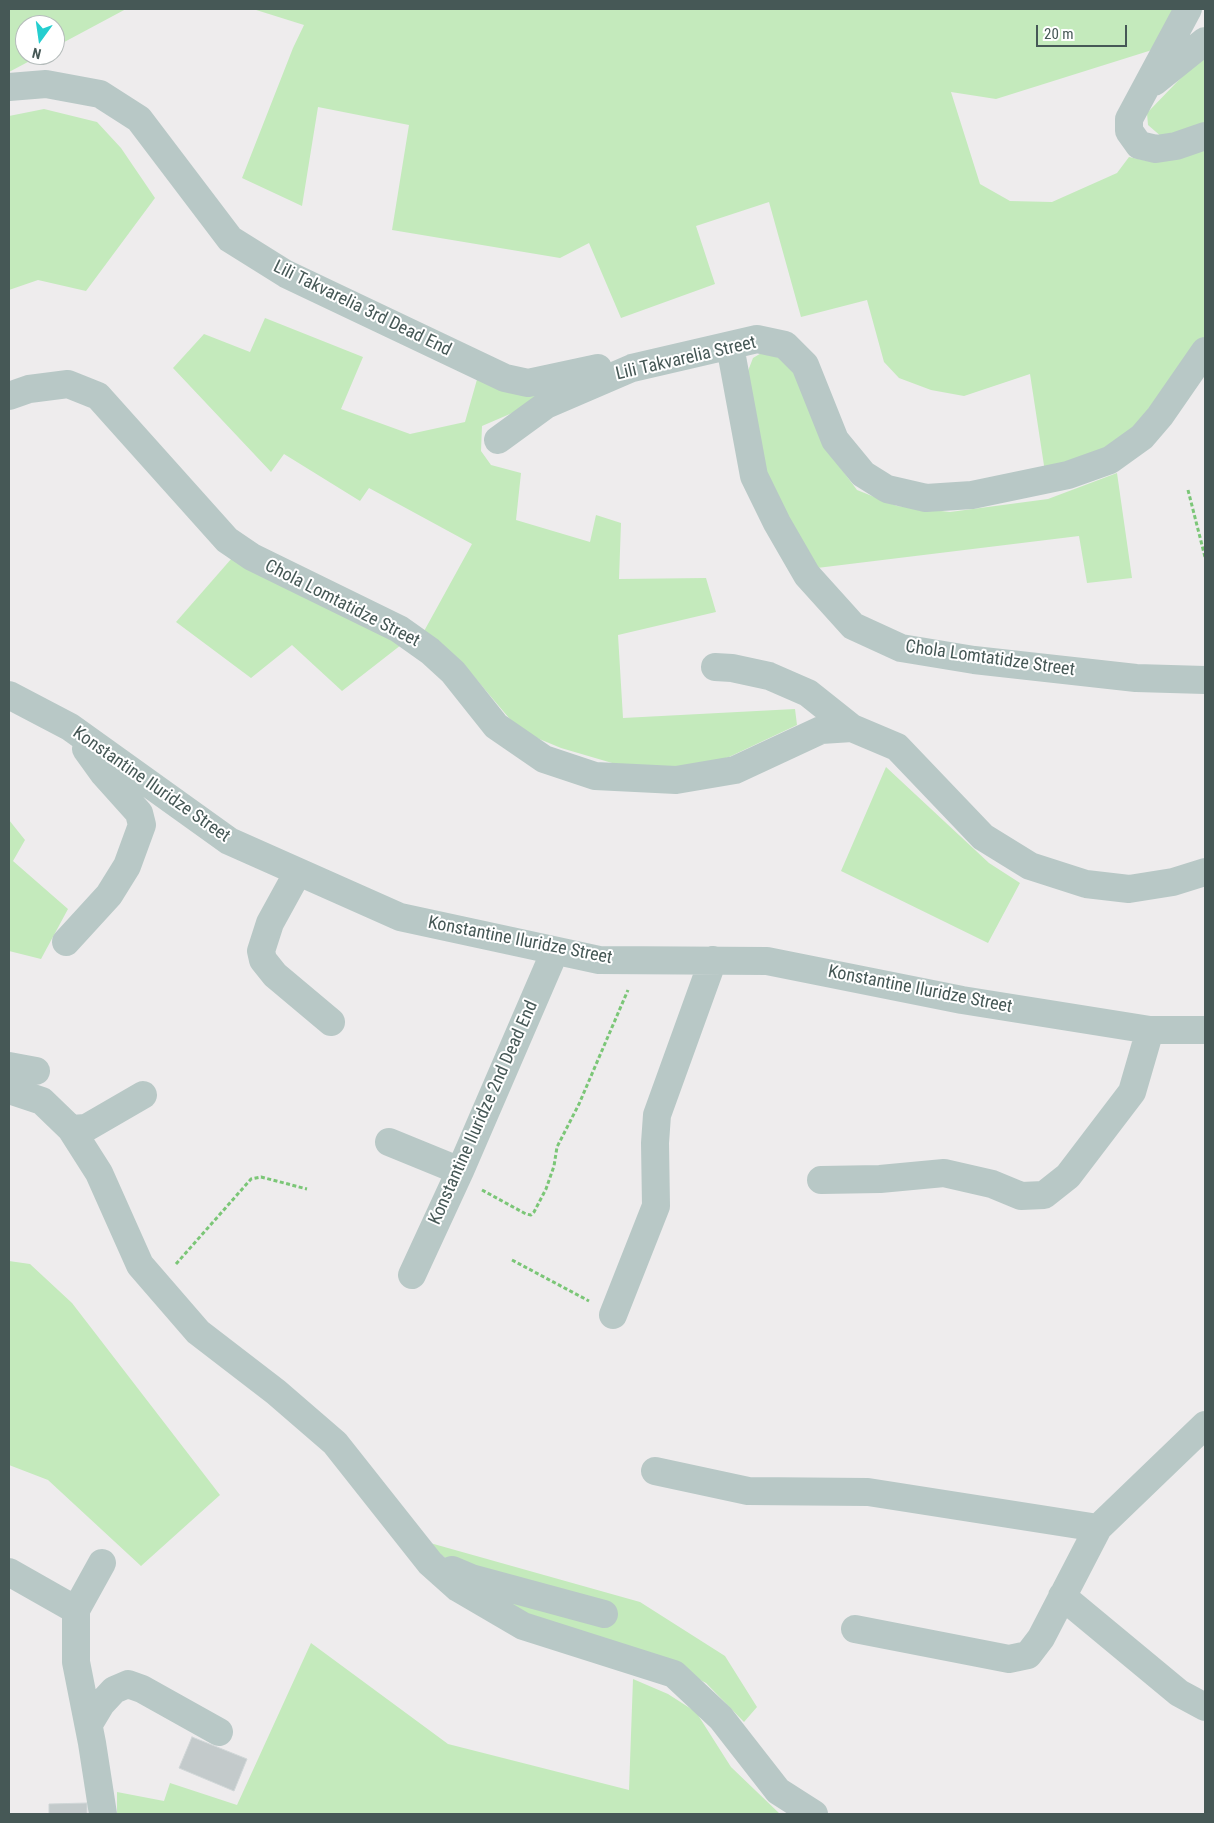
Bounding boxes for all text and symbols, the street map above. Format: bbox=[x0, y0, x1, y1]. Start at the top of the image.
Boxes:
north arrow bbox=[15, 15, 65, 65]
scale bar bbox=[1039, 15, 1130, 47]
text: 20 m bbox=[1044, 25, 1074, 43]
text: N bbox=[31, 45, 43, 62]
street label: Lili Takvarelia 3rd Dead End bbox=[269, 256, 455, 362]
street label: Lili Takvarelia Street bbox=[614, 332, 758, 386]
street label: Chola Lomtatidze Street bbox=[261, 556, 423, 652]
street label: Chola Lomtatidze Street bbox=[904, 636, 1076, 682]
street label: Konstantine Iluridze Street bbox=[68, 722, 234, 848]
street label: Konstantine Iluridze Street bbox=[426, 913, 614, 969]
street label: Konstantine Iluridze Street bbox=[826, 962, 1014, 1018]
street label: Konstantine Iluridze 2nd Dead End bbox=[425, 998, 543, 1228]

